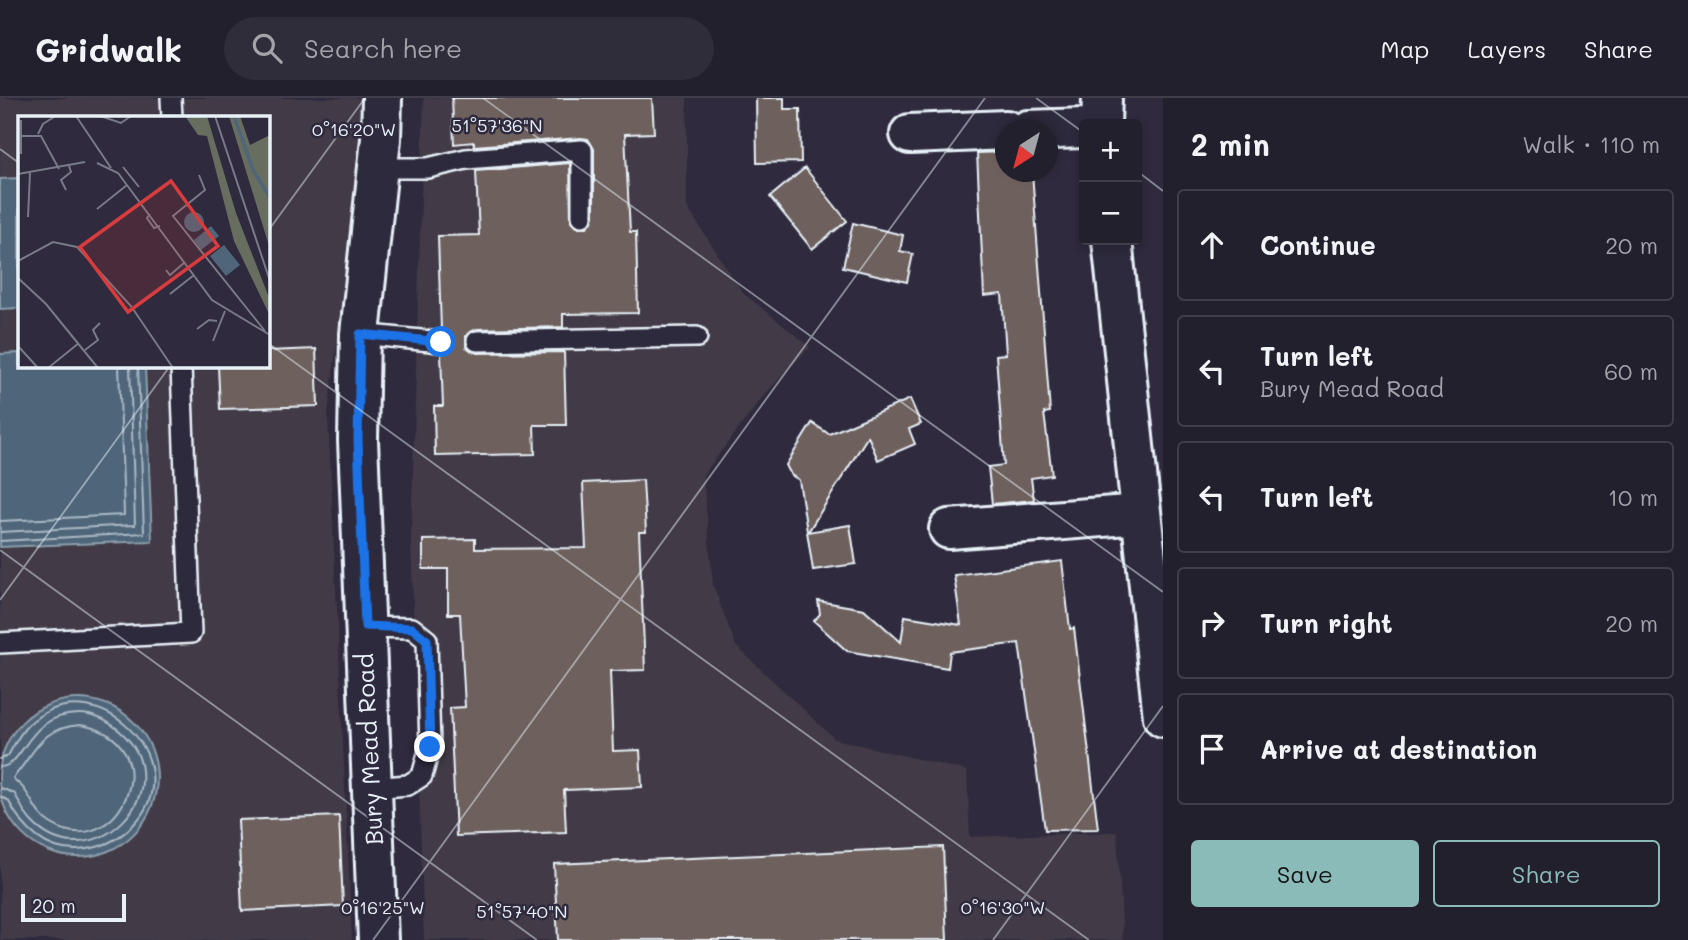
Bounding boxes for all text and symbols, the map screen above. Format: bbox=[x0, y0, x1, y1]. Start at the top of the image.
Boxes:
search box bbox=[224, 17, 714, 80]
text: Gridwalk bbox=[35, 27, 182, 70]
icon: search bbox=[248, 29, 286, 67]
text: Search here bbox=[304, 31, 462, 65]
text: Map bbox=[1381, 33, 1429, 64]
text: Layers bbox=[1467, 33, 1546, 64]
text: Share bbox=[1584, 33, 1653, 64]
text: 51°57'36"N bbox=[451, 113, 543, 137]
inset map bbox=[18, 116, 270, 368]
text: 0°16'20"W bbox=[312, 117, 396, 141]
north arrow bbox=[995, 119, 1058, 182]
map controls bbox=[1079, 119, 1142, 245]
button: + bbox=[1079, 119, 1142, 182]
text: 2 min bbox=[1191, 124, 1270, 164]
text: Walk · 110 m bbox=[1522, 129, 1660, 159]
button: − bbox=[1079, 182, 1142, 245]
icon: ahead bbox=[1193, 226, 1231, 264]
text: Continue bbox=[1260, 228, 1376, 262]
text: 20 m bbox=[1605, 230, 1658, 260]
route start bbox=[425, 326, 456, 357]
text: Turn left bbox=[1260, 339, 1373, 373]
icon: left bbox=[1193, 352, 1231, 390]
text: 60 m bbox=[1604, 356, 1658, 386]
text: Bury Mead Road bbox=[1260, 373, 1444, 403]
icon: left bbox=[1193, 478, 1231, 516]
text: Turn left bbox=[1260, 480, 1373, 514]
text: 10 m bbox=[1608, 482, 1658, 512]
icon: right bbox=[1193, 604, 1231, 642]
text: Turn right bbox=[1260, 606, 1393, 640]
text: 20 m bbox=[1605, 608, 1658, 638]
street label: Bury Mead Road bbox=[348, 652, 389, 846]
icon: arrive bbox=[1193, 730, 1231, 768]
route end bbox=[414, 731, 445, 762]
text: Arrive at destination bbox=[1260, 732, 1537, 766]
button: Save bbox=[1191, 840, 1419, 907]
button: Share bbox=[1433, 840, 1660, 907]
scale bar bbox=[21, 891, 126, 923]
text: 20 m bbox=[32, 893, 76, 918]
text: 0°16'25"W bbox=[341, 895, 425, 919]
text: 0°16'30"W bbox=[961, 895, 1045, 919]
text: 51°57'40"N bbox=[476, 899, 568, 923]

